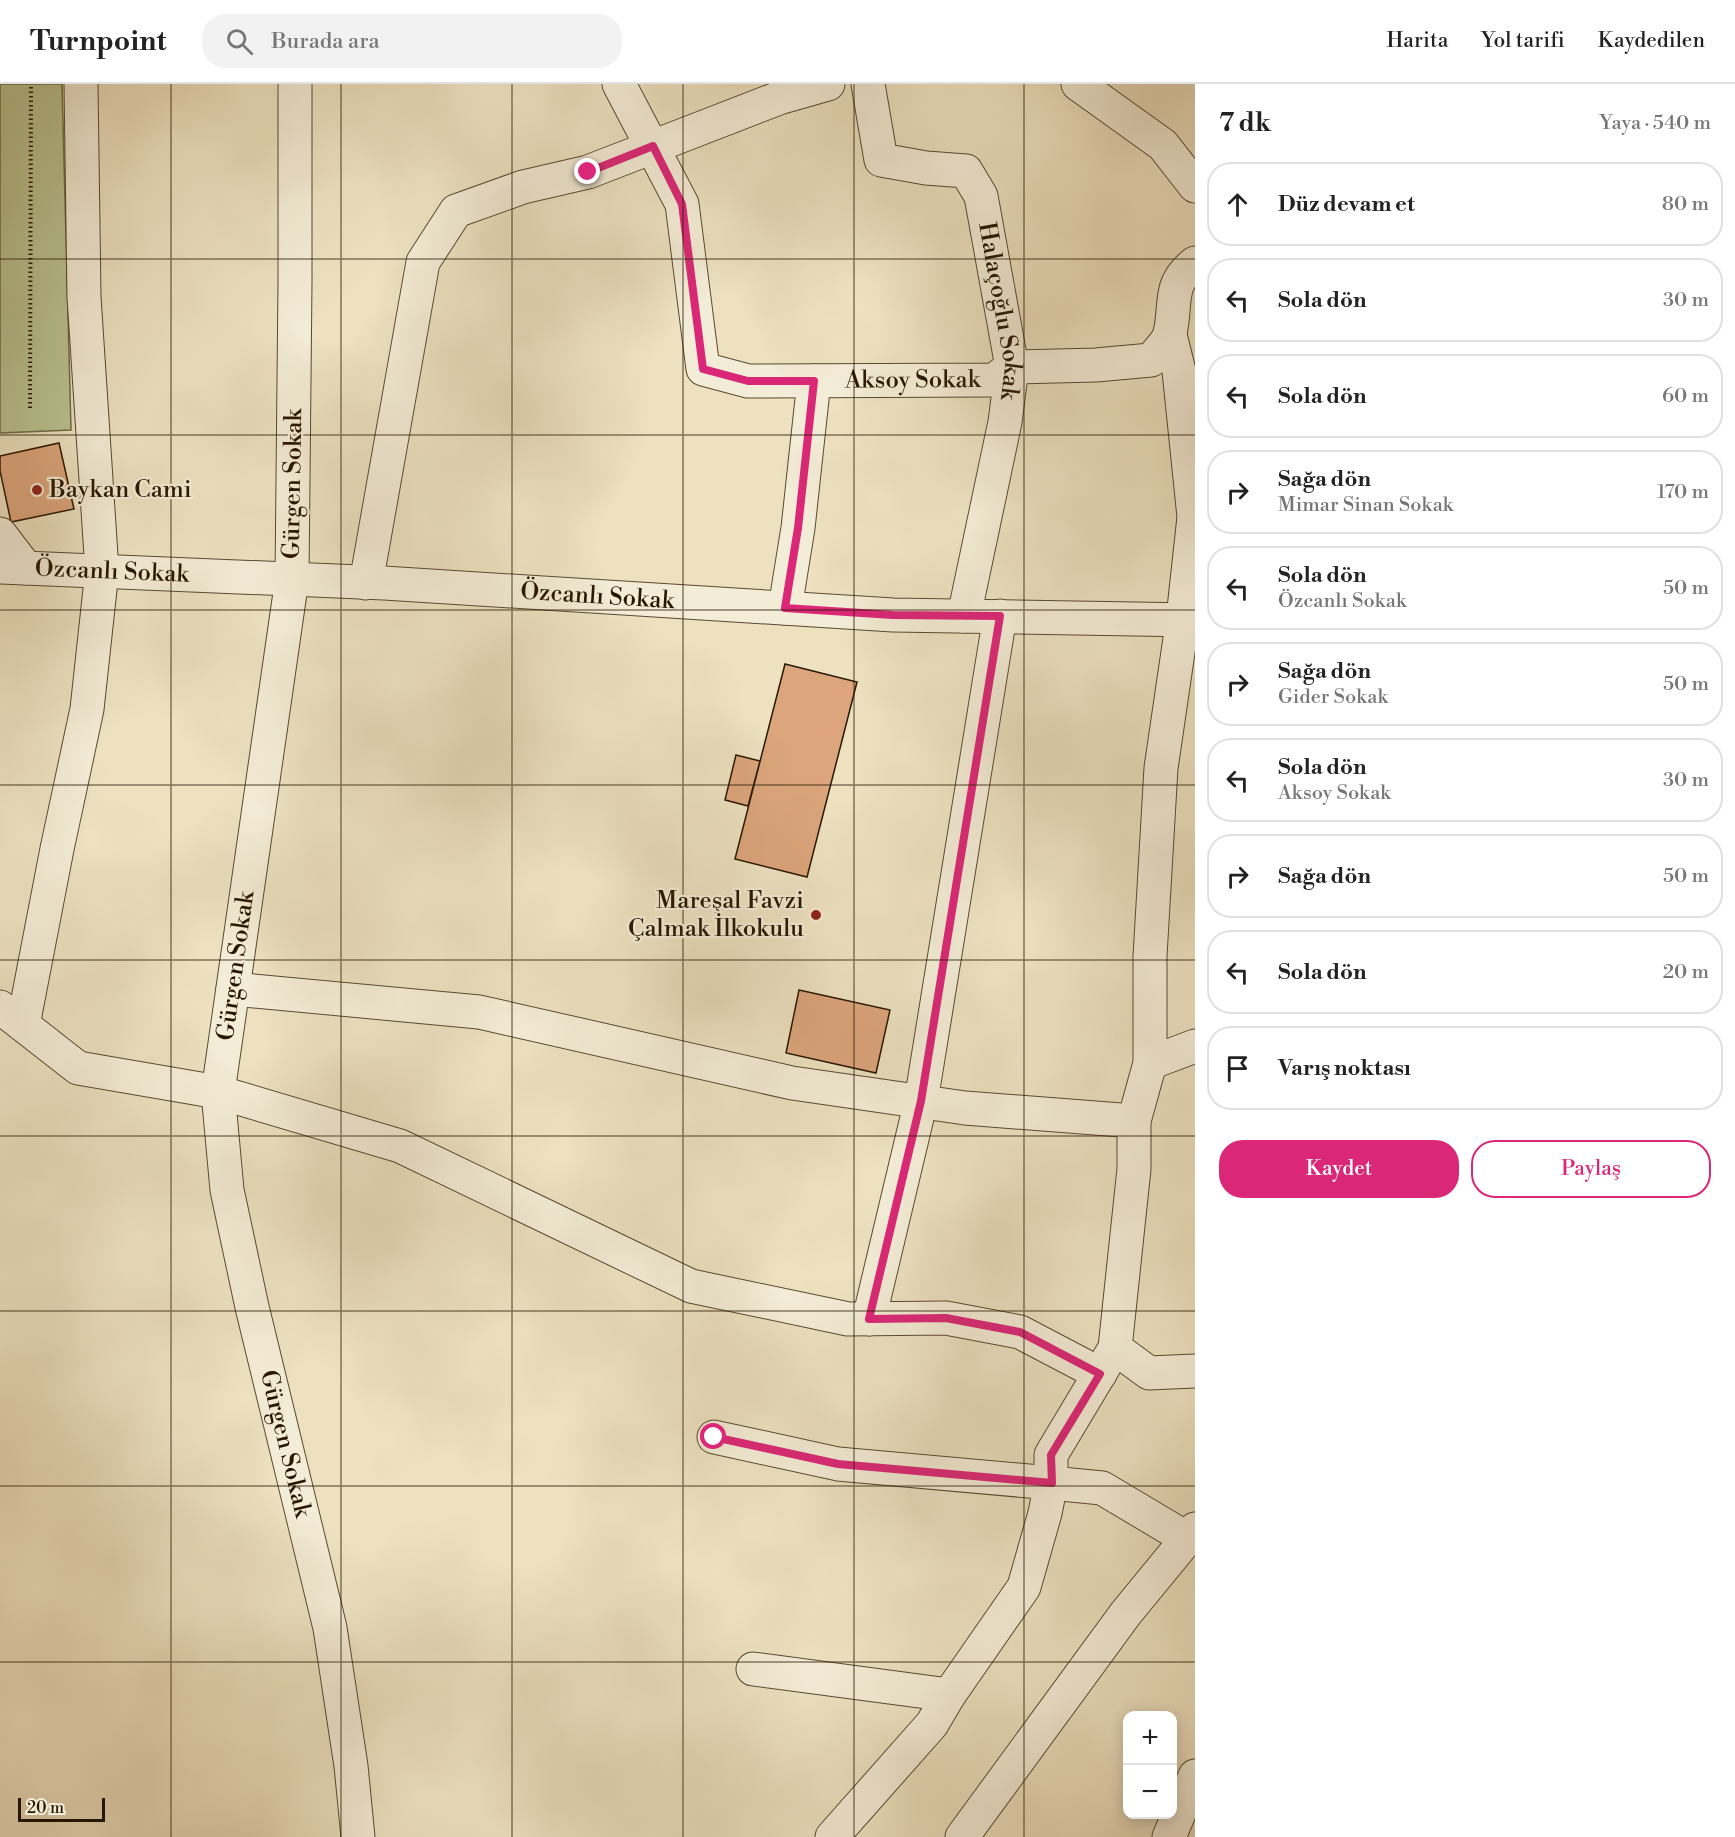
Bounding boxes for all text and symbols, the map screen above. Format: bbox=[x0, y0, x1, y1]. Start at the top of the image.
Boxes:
search box bbox=[202, 14, 622, 68]
text: Turnpoint bbox=[30, 24, 166, 59]
icon: search bbox=[223, 25, 256, 58]
text: Burada ara bbox=[271, 28, 380, 55]
text: Harita bbox=[1386, 28, 1448, 54]
text: Yol tarifi bbox=[1481, 28, 1565, 54]
text: Kaydedilen bbox=[1598, 28, 1705, 54]
text: 7 dk bbox=[1219, 107, 1271, 139]
text: Yaya · 540 m bbox=[1599, 111, 1711, 136]
route end bbox=[574, 158, 600, 184]
icon: ahead bbox=[1221, 188, 1254, 221]
text: Düz devam et bbox=[1278, 191, 1415, 218]
text: 80 m bbox=[1662, 192, 1709, 217]
street label: Halaçoğlu Sokak bbox=[971, 220, 1028, 403]
icon: left bbox=[1221, 284, 1254, 317]
text: Sola dön bbox=[1278, 287, 1366, 314]
text: 30 m bbox=[1663, 288, 1709, 313]
street label: Aksoy Sokak bbox=[844, 365, 982, 396]
icon: left bbox=[1221, 380, 1254, 413]
text: Sola dön bbox=[1278, 383, 1366, 410]
text: 60 m bbox=[1662, 384, 1709, 409]
street label: Gürgen Sokak bbox=[277, 407, 309, 559]
text: Sağa dön bbox=[1278, 466, 1371, 493]
place label: Baykan Cami bbox=[48, 475, 192, 505]
icon: right bbox=[1221, 476, 1254, 509]
text: 170 m bbox=[1657, 480, 1709, 505]
marker: Baykan Cami bbox=[30, 483, 44, 497]
text: Mimar Sinan Sokak bbox=[1278, 493, 1453, 518]
street label: Özcanlı Sokak bbox=[34, 552, 191, 590]
text: Sola dön bbox=[1278, 562, 1366, 589]
icon: left bbox=[1221, 572, 1254, 605]
street label: Özcanlı Sokak bbox=[519, 576, 677, 616]
text: 50 m bbox=[1663, 576, 1709, 601]
text: Özcanlı Sokak bbox=[1278, 589, 1406, 614]
text: Sağa dön bbox=[1278, 658, 1371, 685]
icon: right bbox=[1221, 668, 1254, 701]
text: 50 m bbox=[1663, 672, 1709, 697]
text: Gider Sokak bbox=[1278, 685, 1388, 710]
text: Sola dön bbox=[1278, 754, 1366, 781]
icon: left bbox=[1221, 764, 1254, 797]
text: 30 m bbox=[1663, 768, 1709, 793]
text: Aksoy Sokak bbox=[1278, 781, 1391, 806]
icon: right bbox=[1221, 860, 1254, 893]
text: Sağa dön bbox=[1278, 863, 1371, 890]
text: 50 m bbox=[1663, 864, 1709, 889]
place label: Mareşal Favzi Çalmak İlkokulu bbox=[628, 886, 804, 944]
street label: Gürgen Sokak bbox=[211, 888, 262, 1043]
marker: Mareşal Favzi Çalmak İlkokulu bbox=[809, 908, 823, 922]
icon: left bbox=[1221, 956, 1254, 989]
text: Sola dön bbox=[1278, 959, 1366, 986]
text: 20 m bbox=[1663, 960, 1709, 985]
icon: arrive bbox=[1221, 1052, 1254, 1085]
text: Varış noktası bbox=[1278, 1055, 1411, 1082]
button: Kaydet bbox=[1219, 1140, 1459, 1198]
button: Paylaş bbox=[1471, 1140, 1711, 1198]
street label: Gürgen Sokak bbox=[253, 1367, 318, 1522]
route start bbox=[700, 1423, 726, 1449]
map controls bbox=[1123, 1711, 1177, 1819]
button: + bbox=[1123, 1711, 1177, 1765]
button: − bbox=[1123, 1765, 1177, 1819]
scale bar bbox=[18, 1795, 105, 1822]
text: 20 m bbox=[27, 1798, 64, 1818]

